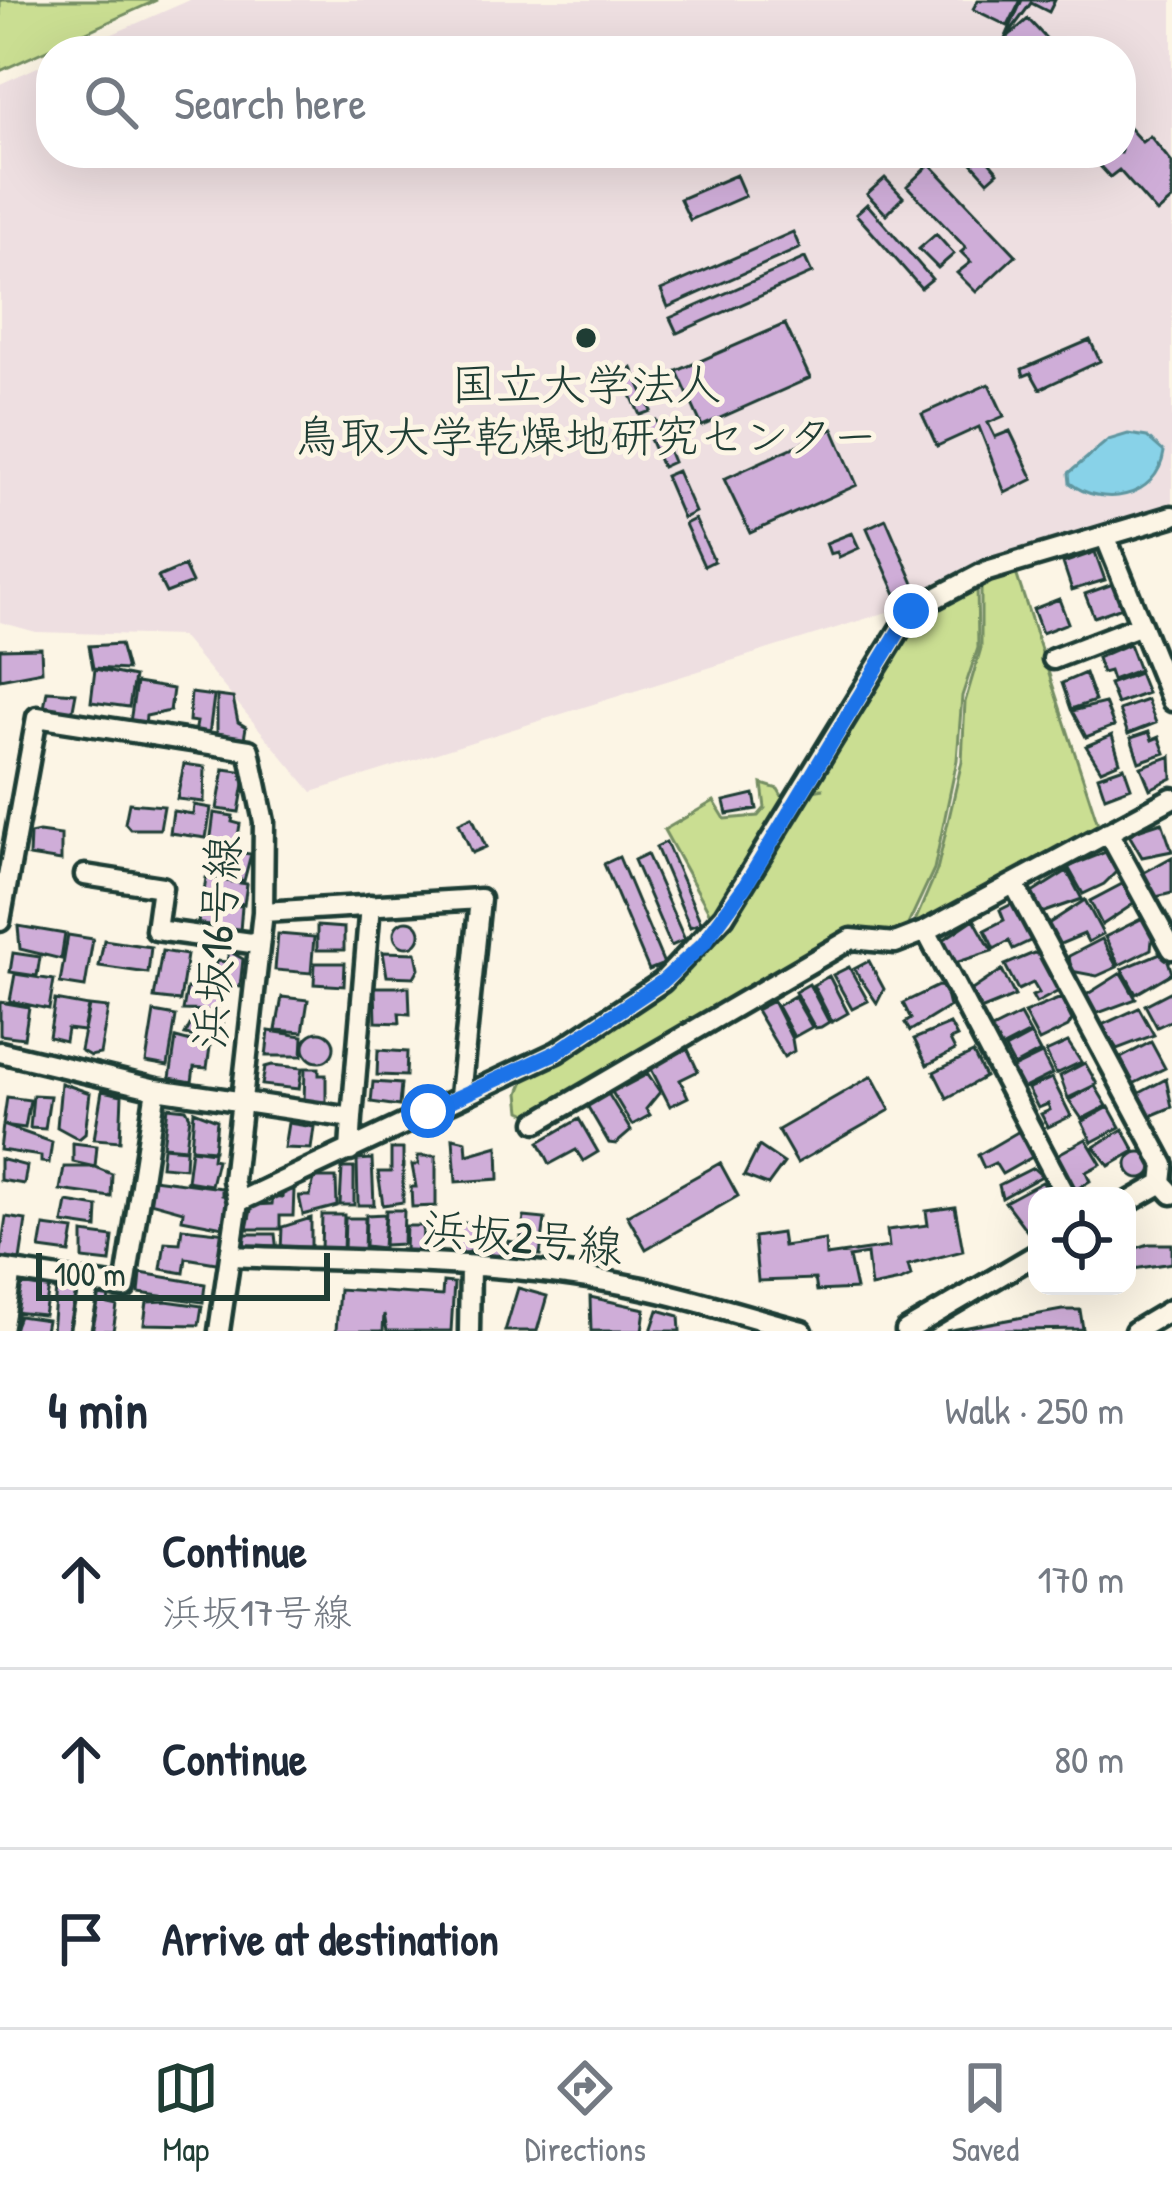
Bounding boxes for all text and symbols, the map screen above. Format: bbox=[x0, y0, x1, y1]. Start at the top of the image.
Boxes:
search box bbox=[36, 36, 1136, 168]
icon: search bbox=[78, 69, 144, 135]
text: Search here bbox=[174, 72, 366, 133]
marker: 国立大学法人 鳥取大学乾燥地研究センター bbox=[573, 325, 599, 351]
place label: 国立大学法人 鳥取大学乾燥地研究センター bbox=[294, 353, 878, 466]
route end bbox=[884, 584, 938, 638]
street label: 浜坂16号線 bbox=[178, 833, 253, 1051]
route start bbox=[401, 1084, 455, 1138]
map controls bbox=[1028, 1187, 1136, 1295]
button: locate bbox=[1028, 1187, 1136, 1295]
street label: 浜坂2号線 bbox=[420, 1196, 626, 1277]
scale bar bbox=[36, 1247, 330, 1300]
text: 100 m bbox=[54, 1252, 126, 1296]
text: 4 min bbox=[48, 1375, 148, 1444]
text: Walk · 250 m bbox=[945, 1383, 1124, 1436]
text: Continue bbox=[162, 1520, 307, 1581]
icon: ahead bbox=[48, 1546, 114, 1612]
text: 170 m bbox=[1038, 1552, 1124, 1605]
text: 浜坂17号線 bbox=[162, 1585, 351, 1638]
icon: ahead bbox=[48, 1726, 114, 1792]
text: Continue bbox=[162, 1728, 307, 1789]
text: 80 m bbox=[1054, 1732, 1124, 1785]
icon: arrive bbox=[48, 1906, 114, 1972]
text: Arrive at destination bbox=[162, 1908, 499, 1969]
tab: Map bbox=[153, 2055, 219, 2171]
tab: Directions bbox=[525, 2055, 646, 2171]
tab: Saved bbox=[952, 2055, 1019, 2171]

